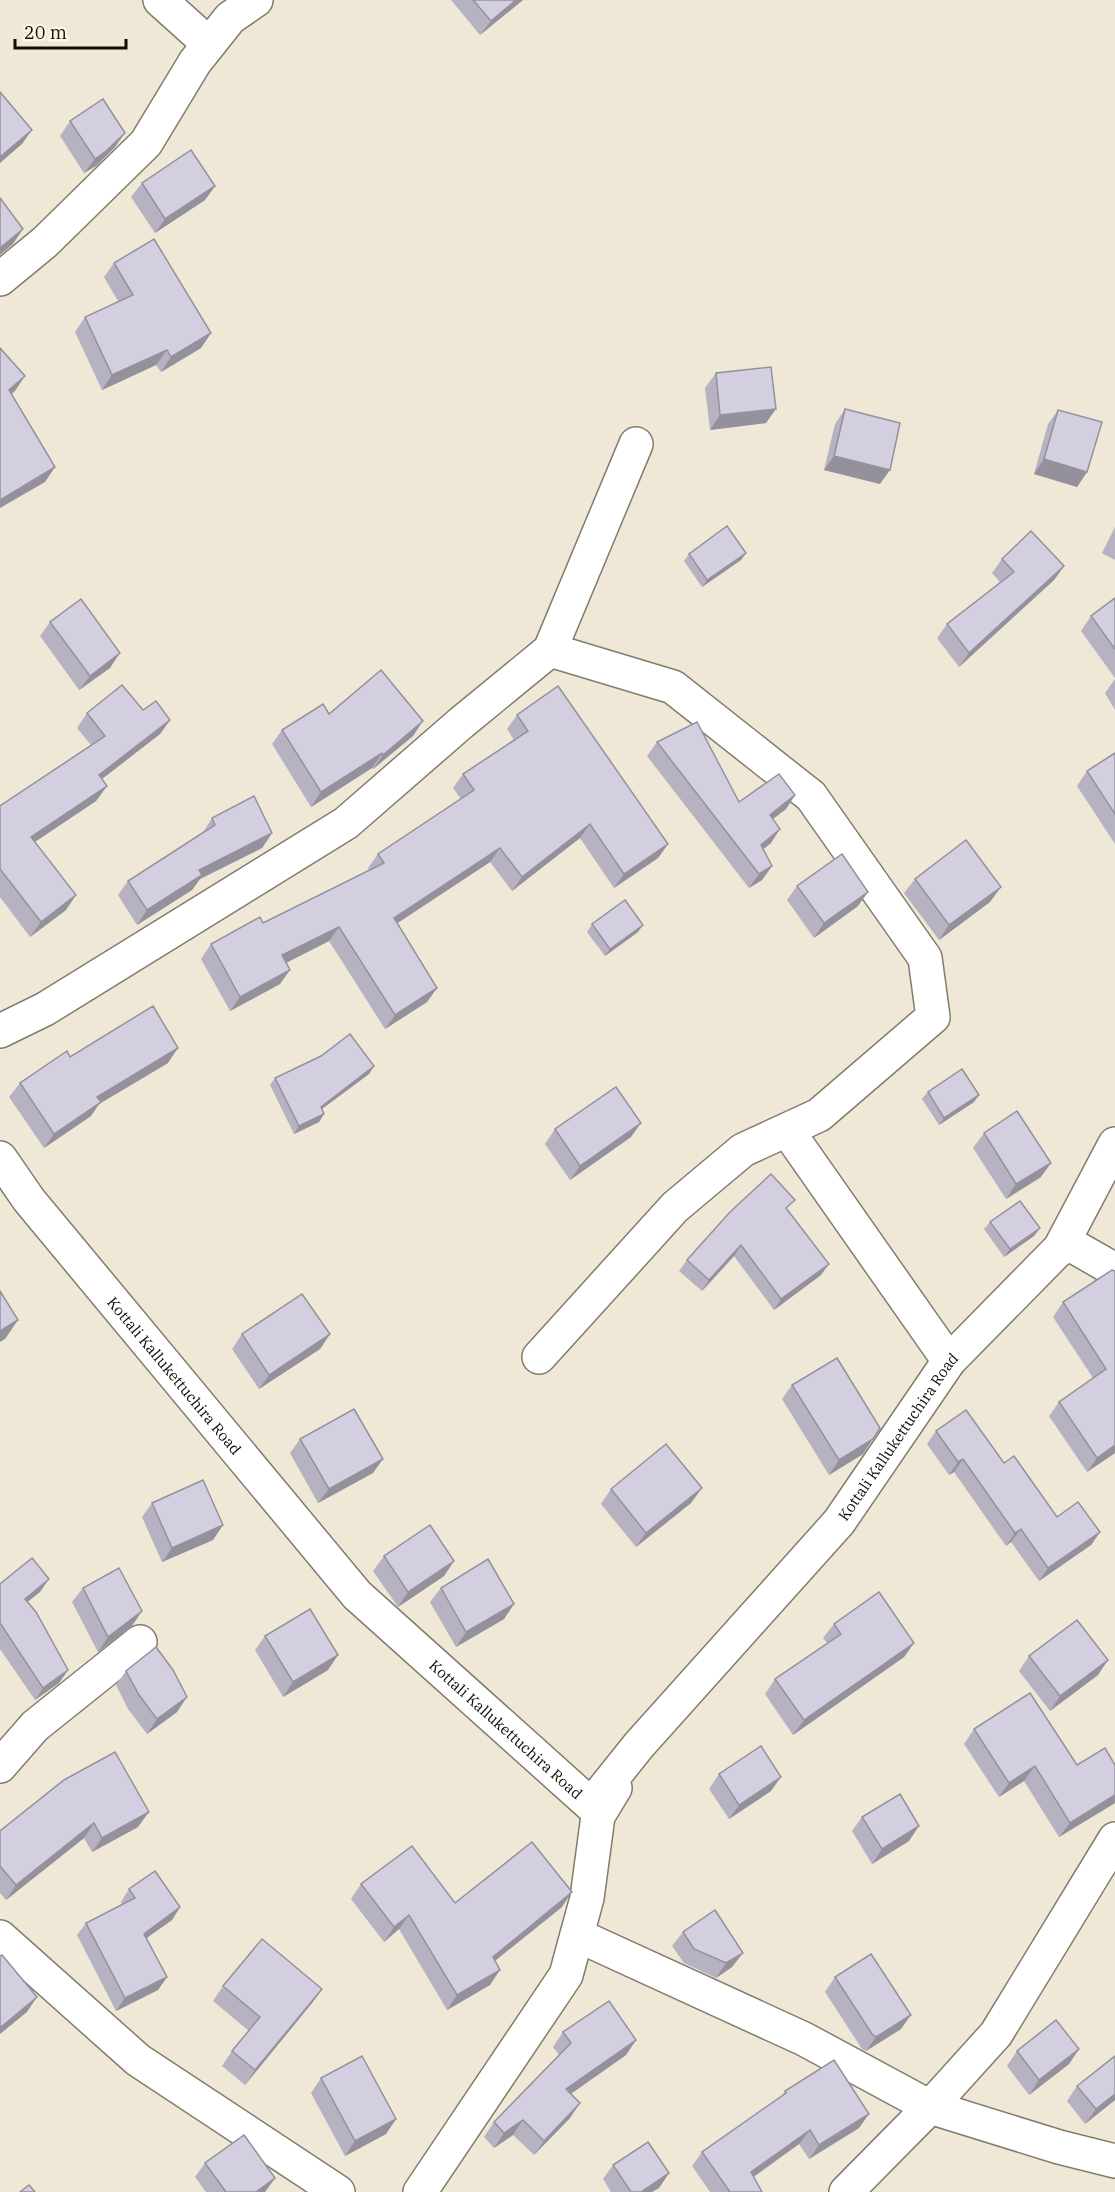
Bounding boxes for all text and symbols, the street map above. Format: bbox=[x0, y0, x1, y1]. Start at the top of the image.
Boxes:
scale bar bbox=[15, 12, 126, 50]
text: 20 m bbox=[24, 21, 67, 44]
street label: Kottali Kallukettuchira Road bbox=[104, 1293, 246, 1458]
street label: Kottali Kallukettuchira Road bbox=[833, 1348, 962, 1524]
street label: Kottali Kallukettuchira Road bbox=[426, 1655, 587, 1803]

